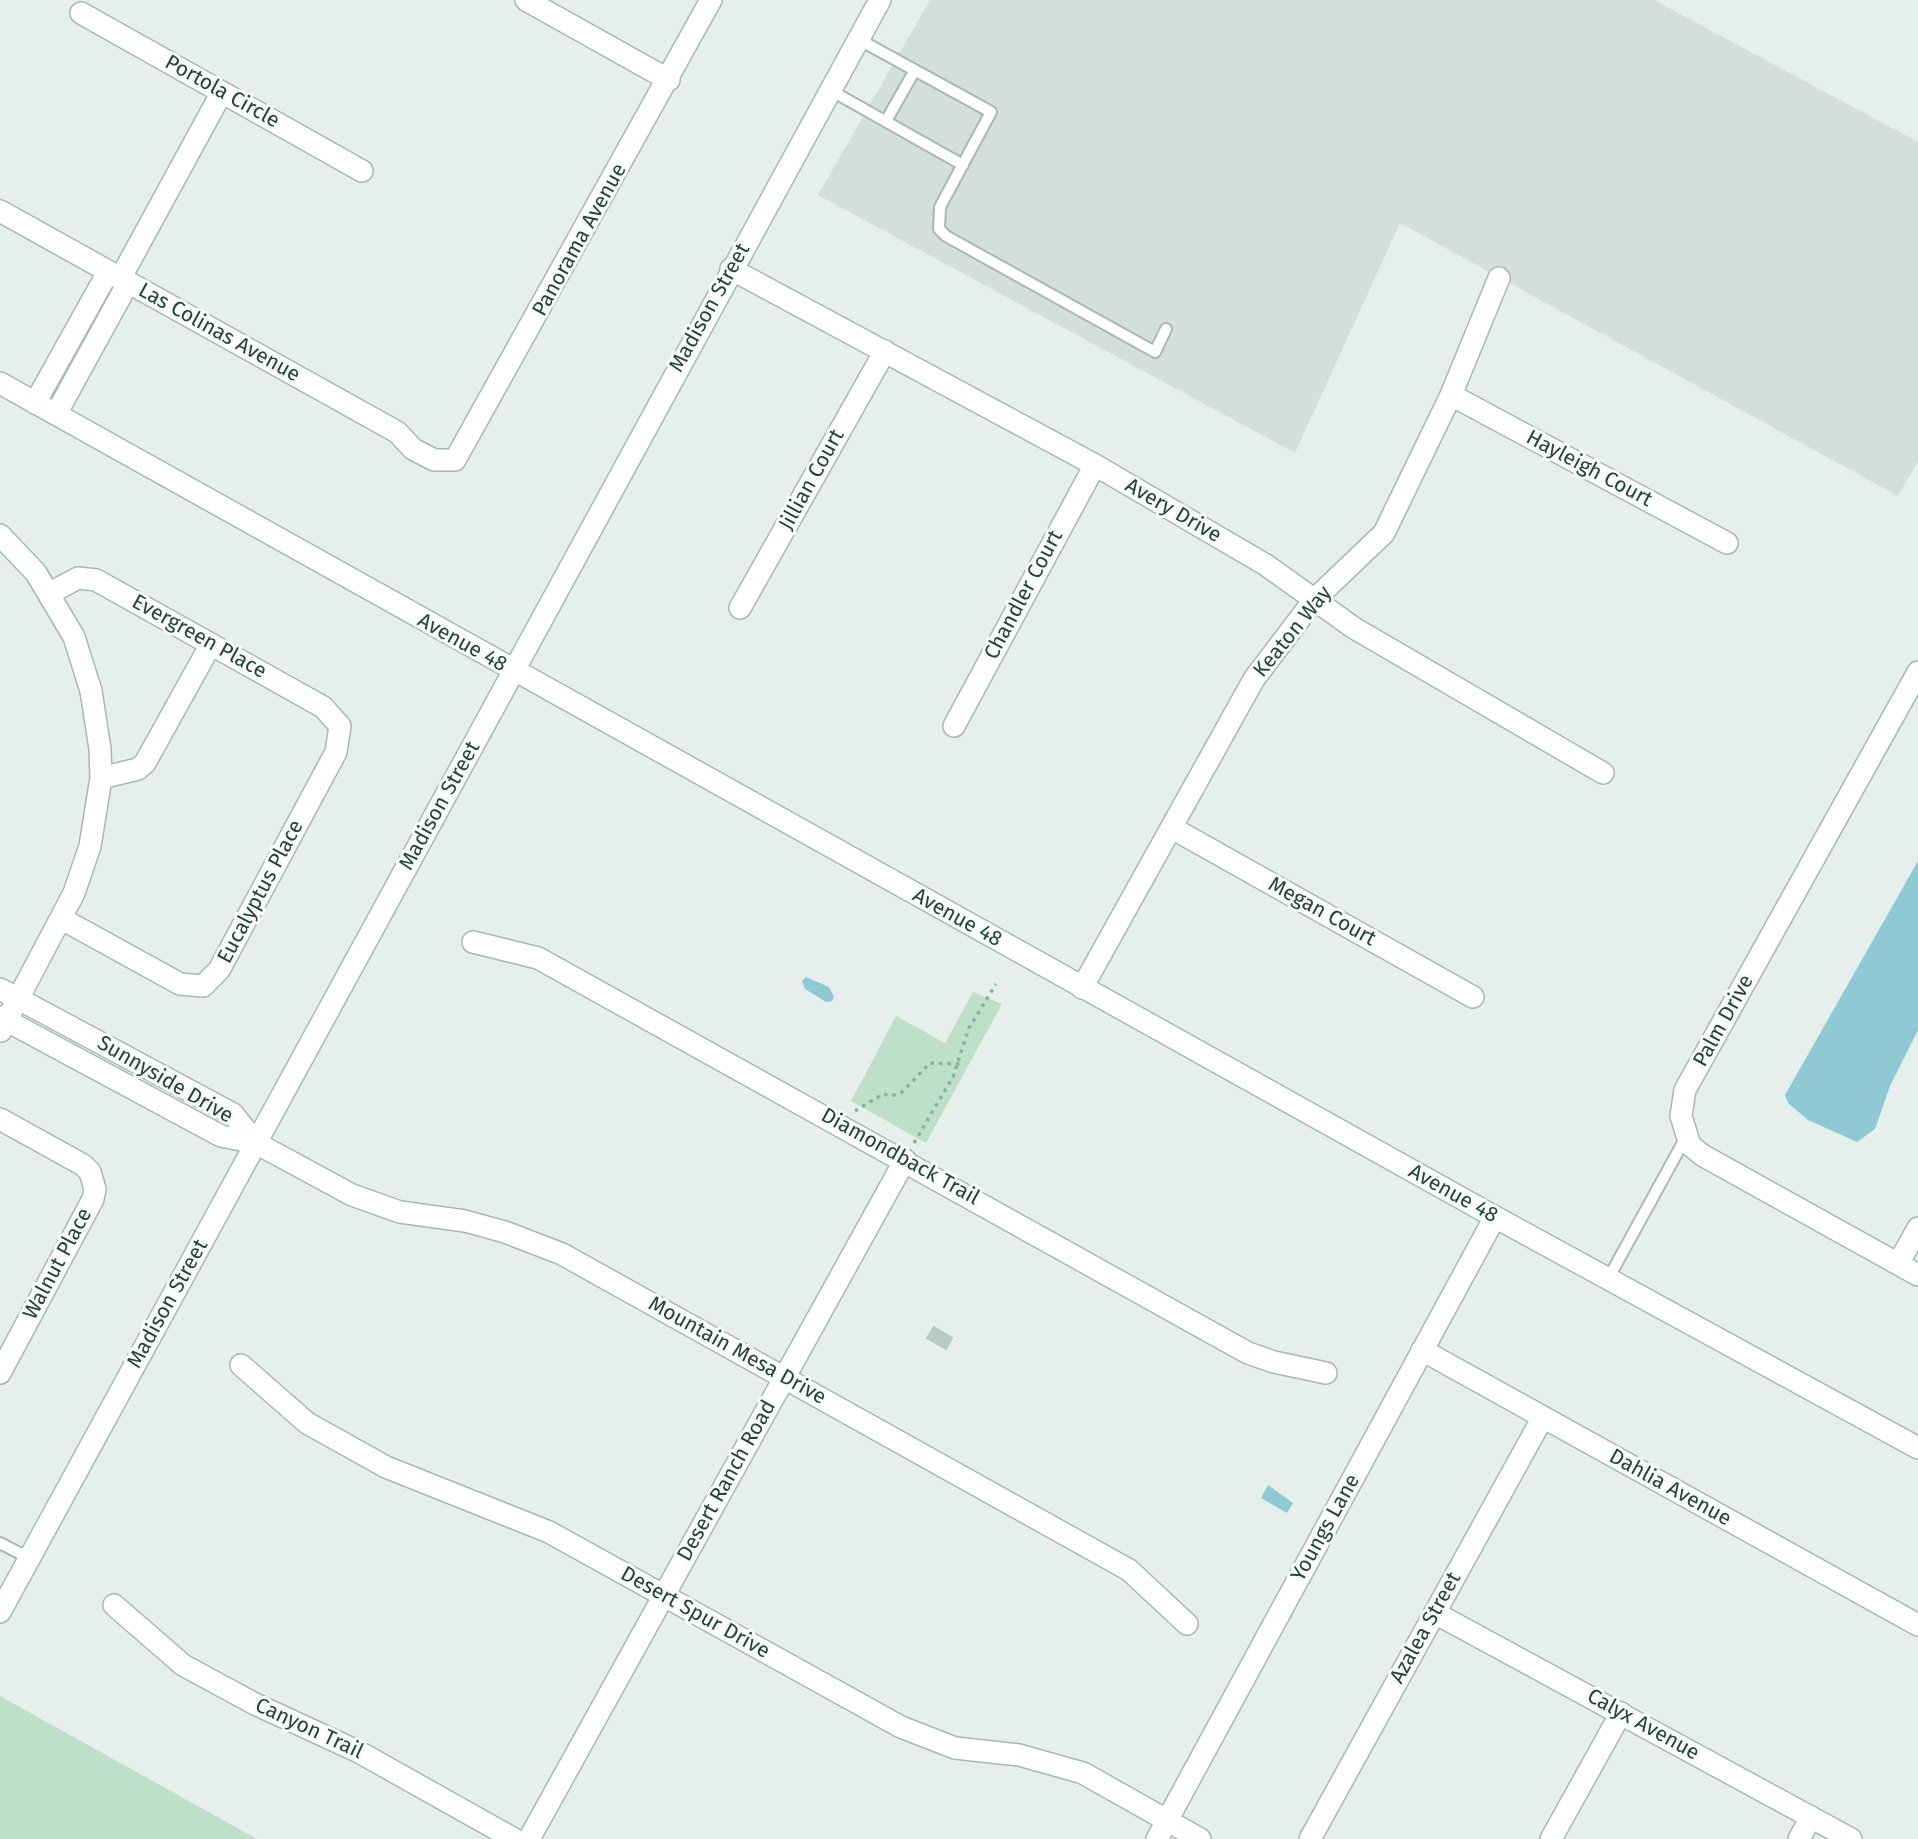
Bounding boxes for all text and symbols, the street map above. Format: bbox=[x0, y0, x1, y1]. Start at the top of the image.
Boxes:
street label: Portola Circle bbox=[160, 50, 284, 134]
street label: Panorama Avenue bbox=[528, 159, 632, 321]
street label: Madison Street bbox=[664, 239, 756, 377]
street label: Las Colinas Avenue bbox=[134, 278, 304, 388]
street label: Jillian Court bbox=[774, 425, 850, 535]
street label: Hayleigh Court bbox=[1522, 425, 1656, 513]
street label: Avery Drive bbox=[1120, 473, 1226, 549]
street label: Chandler Court bbox=[979, 526, 1069, 664]
street label: Keaton Way bbox=[1249, 581, 1337, 683]
street label: Evergreen Place bbox=[127, 590, 271, 684]
street label: Avenue 48 bbox=[413, 608, 511, 678]
street label: Madison Street bbox=[394, 737, 486, 875]
street label: Eucalyptus Place bbox=[213, 816, 309, 968]
street label: Megan Court bbox=[1264, 872, 1380, 952]
street label: Avenue 48 bbox=[908, 883, 1006, 953]
street label: Palm Drive bbox=[1688, 971, 1760, 1071]
street label: Sunnyside Drive bbox=[93, 1031, 237, 1129]
street label: Diamondback Trail bbox=[816, 1103, 984, 1211]
street label: Avenue 48 bbox=[1404, 1159, 1502, 1229]
street label: Walnut Place bbox=[18, 1204, 98, 1324]
street label: Madison Street bbox=[122, 1235, 214, 1373]
street label: Mountain Mesa Drive bbox=[644, 1292, 830, 1410]
street label: Desert Ranch Road bbox=[672, 1396, 782, 1566]
street label: Dahlia Avenue bbox=[1605, 1444, 1735, 1532]
street label: Youngs Lane bbox=[1286, 1470, 1366, 1586]
street label: Desert Spur Drive bbox=[616, 1562, 774, 1664]
street label: Azalea Street bbox=[1385, 1568, 1467, 1688]
street label: Calyx Avenue bbox=[1582, 1684, 1704, 1766]
street label: Canyon Trail bbox=[251, 1693, 367, 1765]

